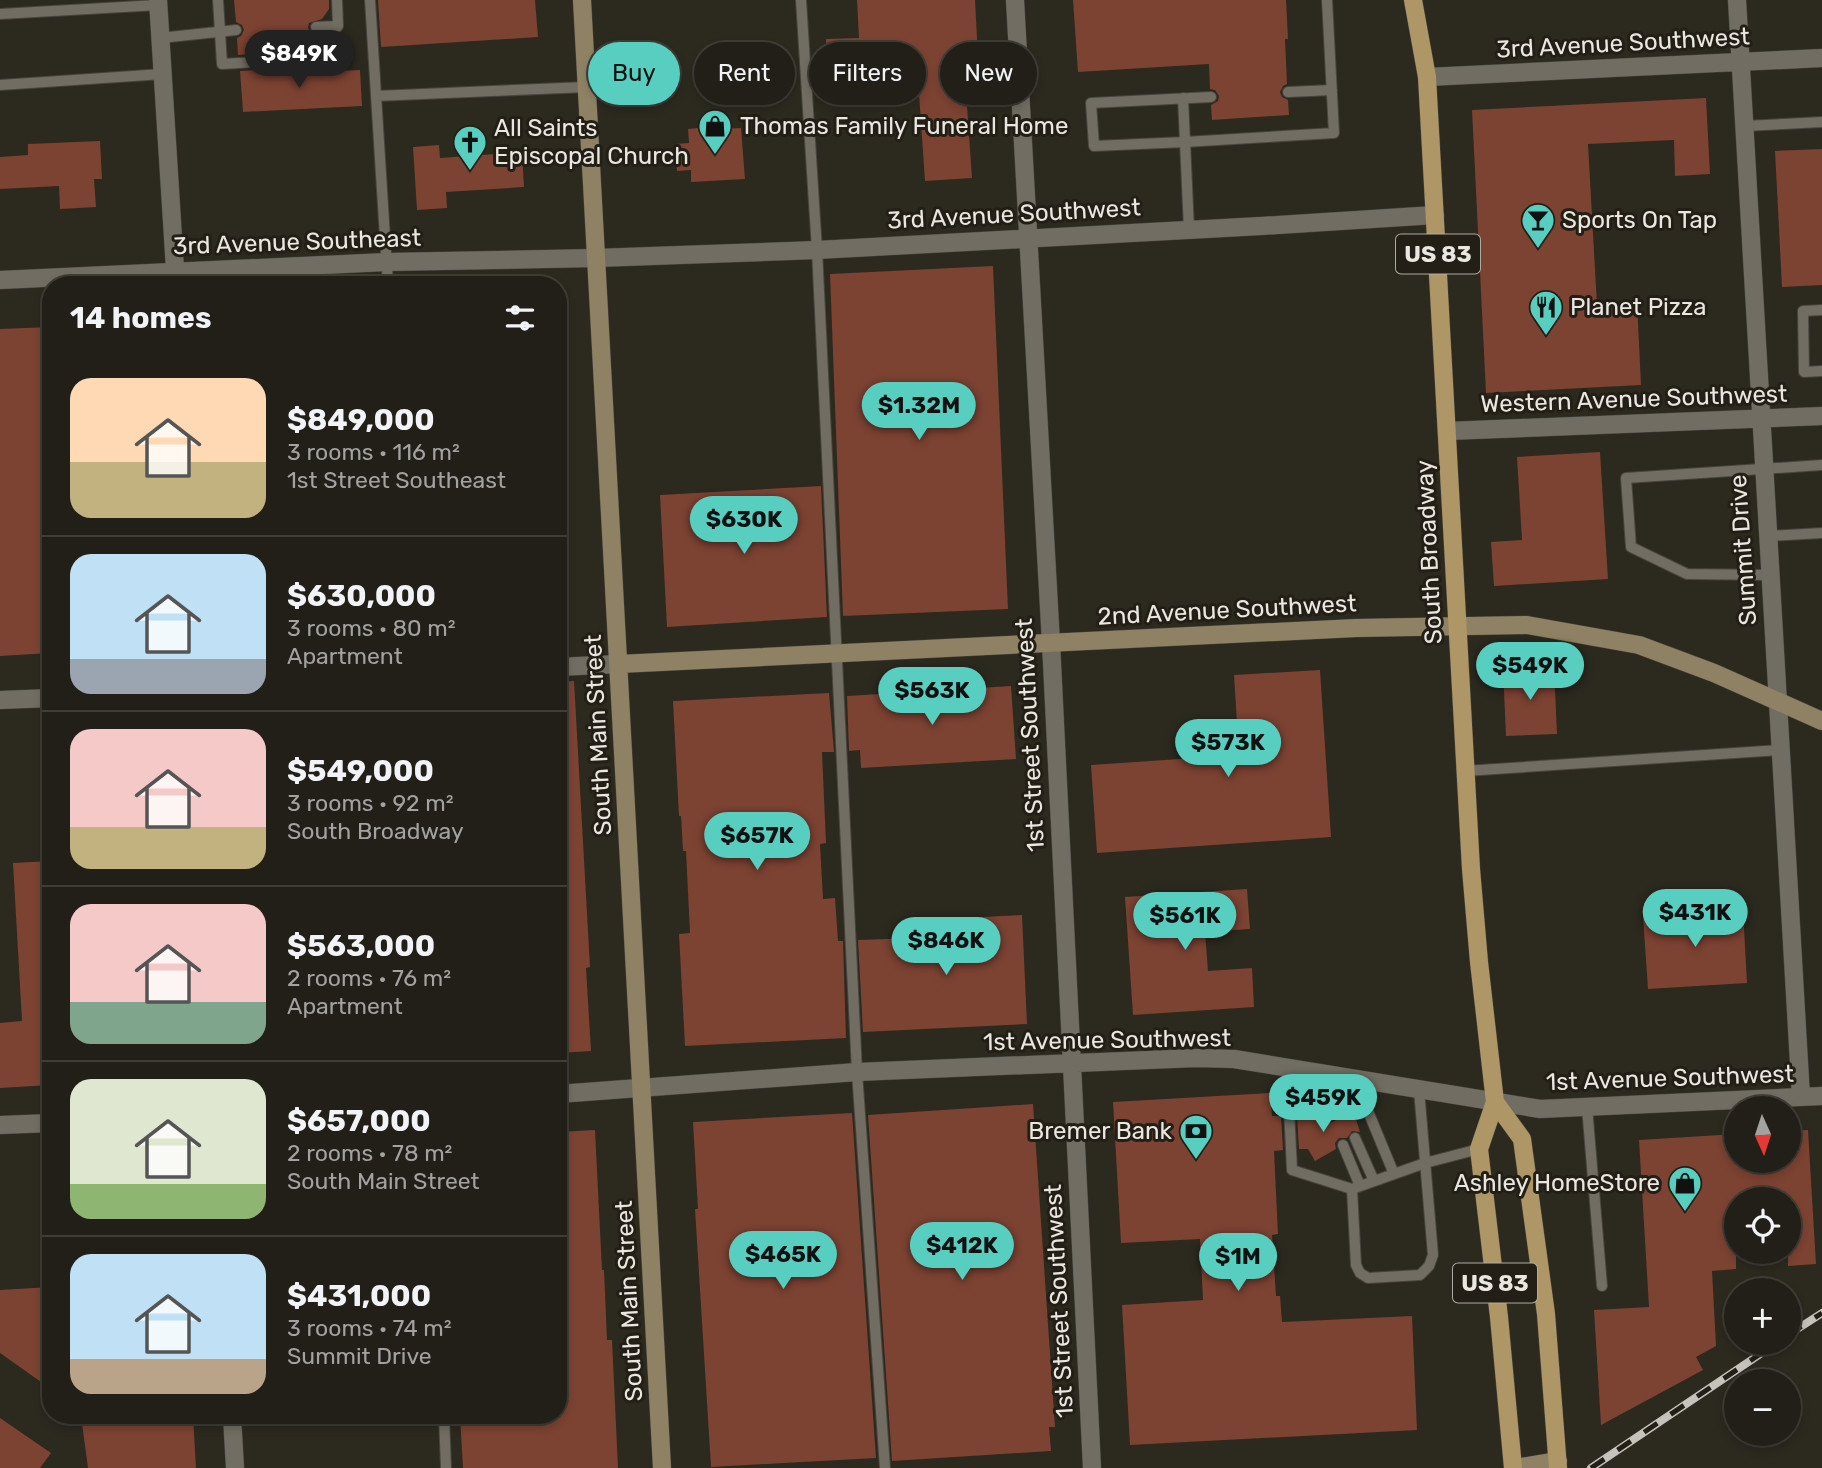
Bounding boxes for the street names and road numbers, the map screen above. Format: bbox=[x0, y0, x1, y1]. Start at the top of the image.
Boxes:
street label: 3rd Avenue Southwest bbox=[1496, 22, 1750, 64]
street label: 3rd Avenue Southwest bbox=[887, 193, 1141, 235]
street label: 3rd Avenue Southeast bbox=[172, 224, 422, 260]
road number: US 83 bbox=[1396, 234, 1480, 274]
street label: Western Avenue Southwest bbox=[1480, 380, 1788, 418]
street label: South Broadway bbox=[1410, 459, 1448, 645]
street label: Summit Drive bbox=[1724, 474, 1762, 626]
street label: 2nd Avenue Southwest bbox=[1097, 589, 1357, 631]
street label: 1st Street Southwest bbox=[1010, 617, 1050, 853]
street label: South Main Street bbox=[579, 634, 617, 836]
street label: 1st Avenue Southwest bbox=[983, 1024, 1231, 1056]
street label: 1st Avenue Southwest bbox=[1546, 1060, 1794, 1096]
street label: 1st Street Southwest bbox=[1039, 1183, 1079, 1419]
street label: South Main Street bbox=[610, 1200, 648, 1402]
road number: US 83 bbox=[1453, 1264, 1537, 1302]

